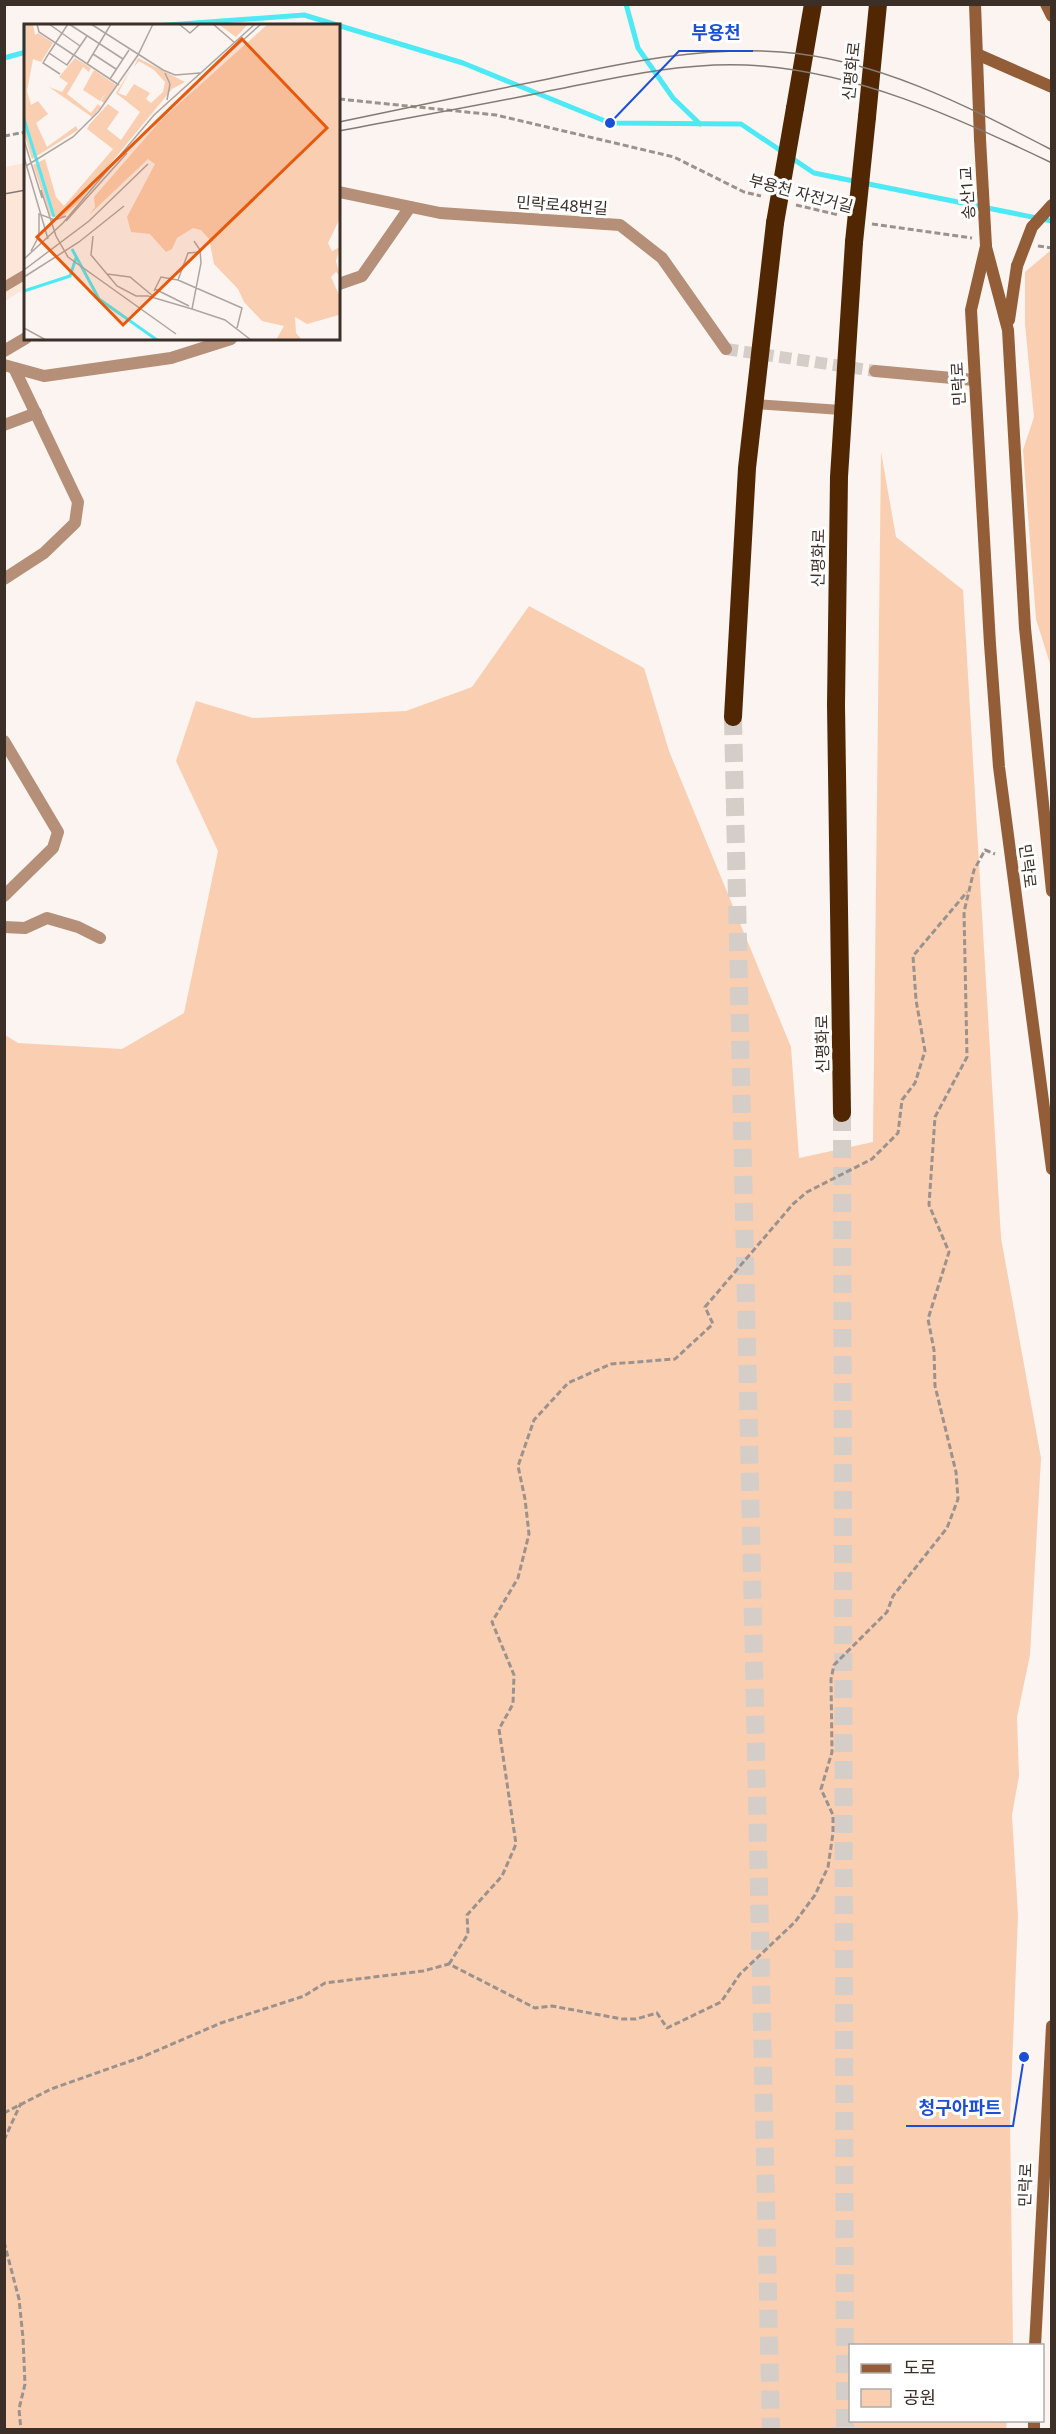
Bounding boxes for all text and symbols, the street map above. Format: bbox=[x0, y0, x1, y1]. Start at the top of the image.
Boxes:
callout: 부용천 bbox=[679, 15, 753, 51]
text: 부용천 bbox=[691, 20, 741, 44]
inset map bbox=[24, 24, 340, 340]
street label: 신평화로 bbox=[837, 40, 865, 101]
street label: 송산1교 bbox=[955, 166, 979, 220]
street label: 부용천 자전거길 bbox=[746, 169, 856, 217]
street label: 민락로48번길 bbox=[515, 191, 609, 219]
street label: 민락로 bbox=[946, 361, 970, 407]
street label: 신평화로 bbox=[806, 528, 830, 588]
street label: 민락로 bbox=[1014, 843, 1042, 890]
street label: 신평화로 bbox=[810, 1014, 834, 1074]
callout: 청구아파트 bbox=[906, 2090, 1013, 2126]
text: 청구아파트 bbox=[919, 2095, 1001, 2119]
street label: 민락로 bbox=[1013, 2162, 1037, 2207]
legend bbox=[849, 2344, 1044, 2422]
text: 도로 bbox=[903, 2355, 936, 2379]
text: 공원 bbox=[903, 2385, 936, 2409]

